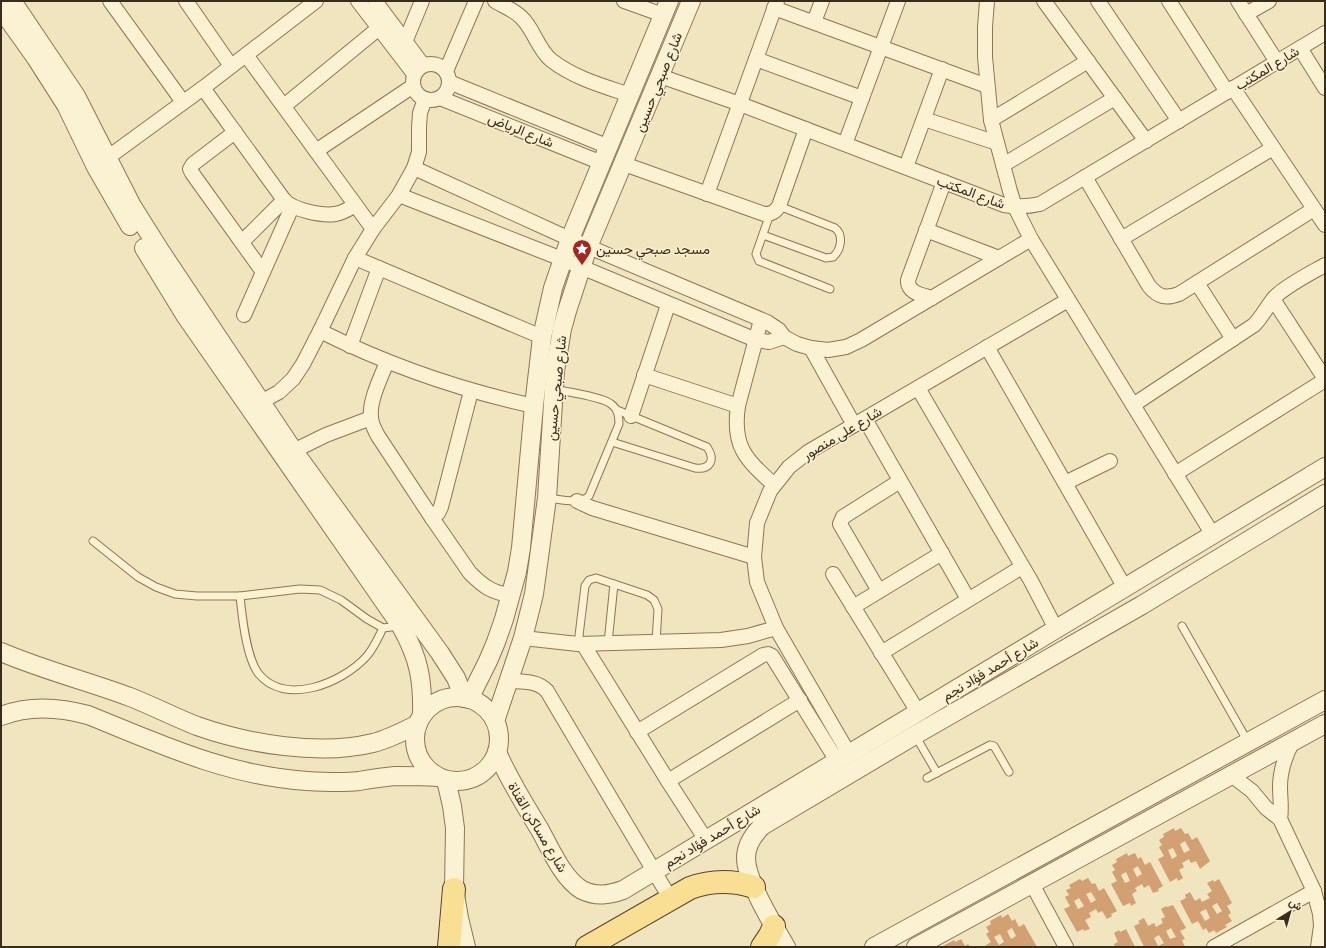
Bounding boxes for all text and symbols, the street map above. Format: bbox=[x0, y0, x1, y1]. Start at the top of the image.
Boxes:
street label: شارع صبحي حسين bbox=[628, 29, 689, 136]
street label: شارع المكتب bbox=[1231, 40, 1303, 96]
street label: شارع الرياض bbox=[485, 107, 557, 153]
street label: شارع المكتب bbox=[934, 169, 1008, 215]
place icon: مسجد صبحي حسين bbox=[571, 238, 593, 266]
place label: مسجد صبحي حسين bbox=[596, 238, 710, 261]
street label: شارع صبحي حسين bbox=[540, 334, 573, 442]
street label: شارع على منصور bbox=[797, 400, 886, 466]
street label: شارع أحمد فؤاد نجم bbox=[937, 631, 1043, 707]
street label: شارع مساكن القناة bbox=[502, 778, 574, 876]
street label: شارع أحمد فؤاد نجم bbox=[659, 798, 765, 874]
north arrow bbox=[1270, 892, 1310, 932]
text: ش bbox=[1287, 893, 1307, 914]

